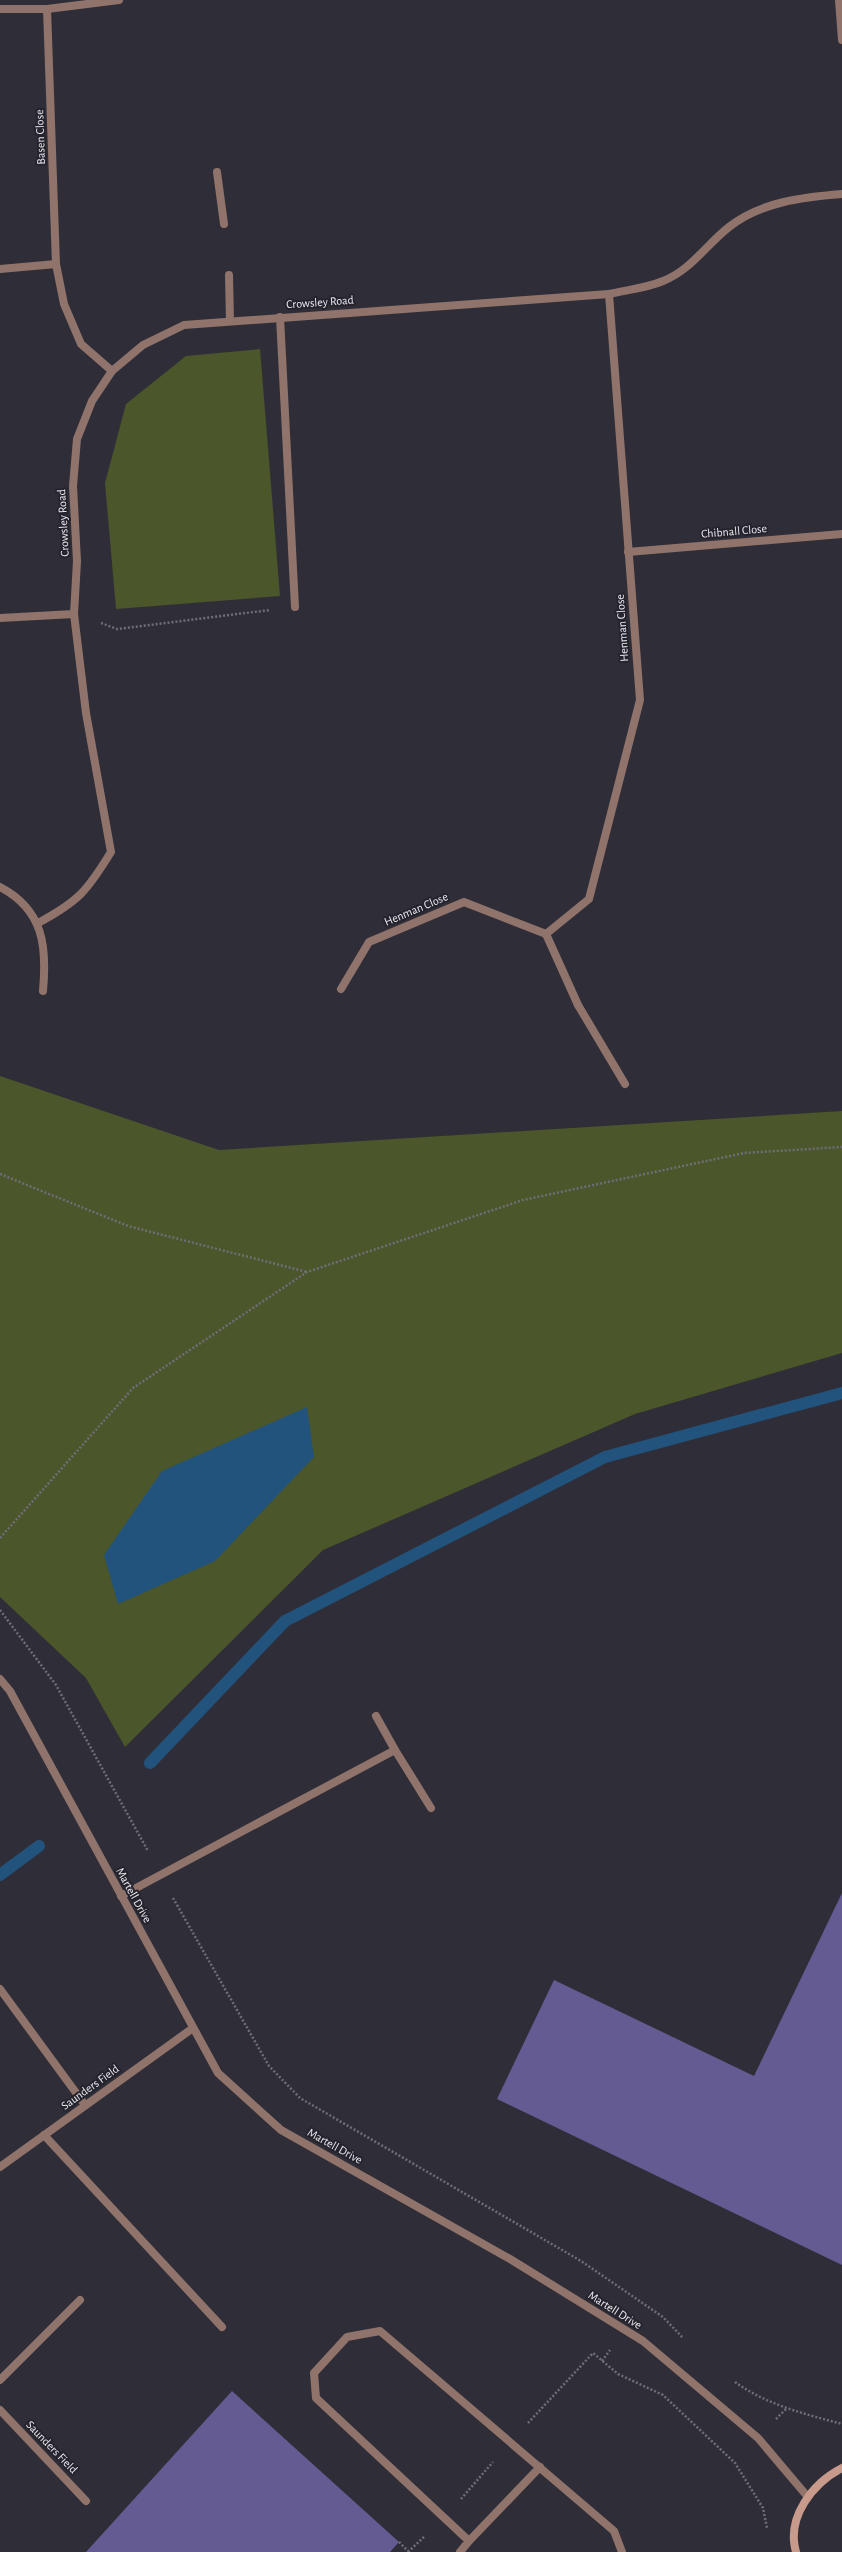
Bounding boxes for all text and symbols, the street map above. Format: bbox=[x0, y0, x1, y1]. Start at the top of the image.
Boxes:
street label: Basen Close bbox=[33, 109, 47, 165]
street label: Crowsley Road bbox=[286, 294, 354, 311]
street label: Crowsley Road bbox=[55, 489, 72, 557]
street label: Chibnall Close bbox=[701, 522, 767, 540]
street label: Henman Close bbox=[614, 594, 630, 662]
street label: Henman Close bbox=[382, 890, 450, 928]
street label: Martell Drive bbox=[114, 1866, 154, 1924]
street label: Saunders Field bbox=[59, 2062, 121, 2112]
street label: Martell Drive bbox=[306, 2126, 364, 2166]
street label: Martell Drive bbox=[586, 2289, 644, 2331]
street label: Saunders Field bbox=[24, 2418, 80, 2476]

